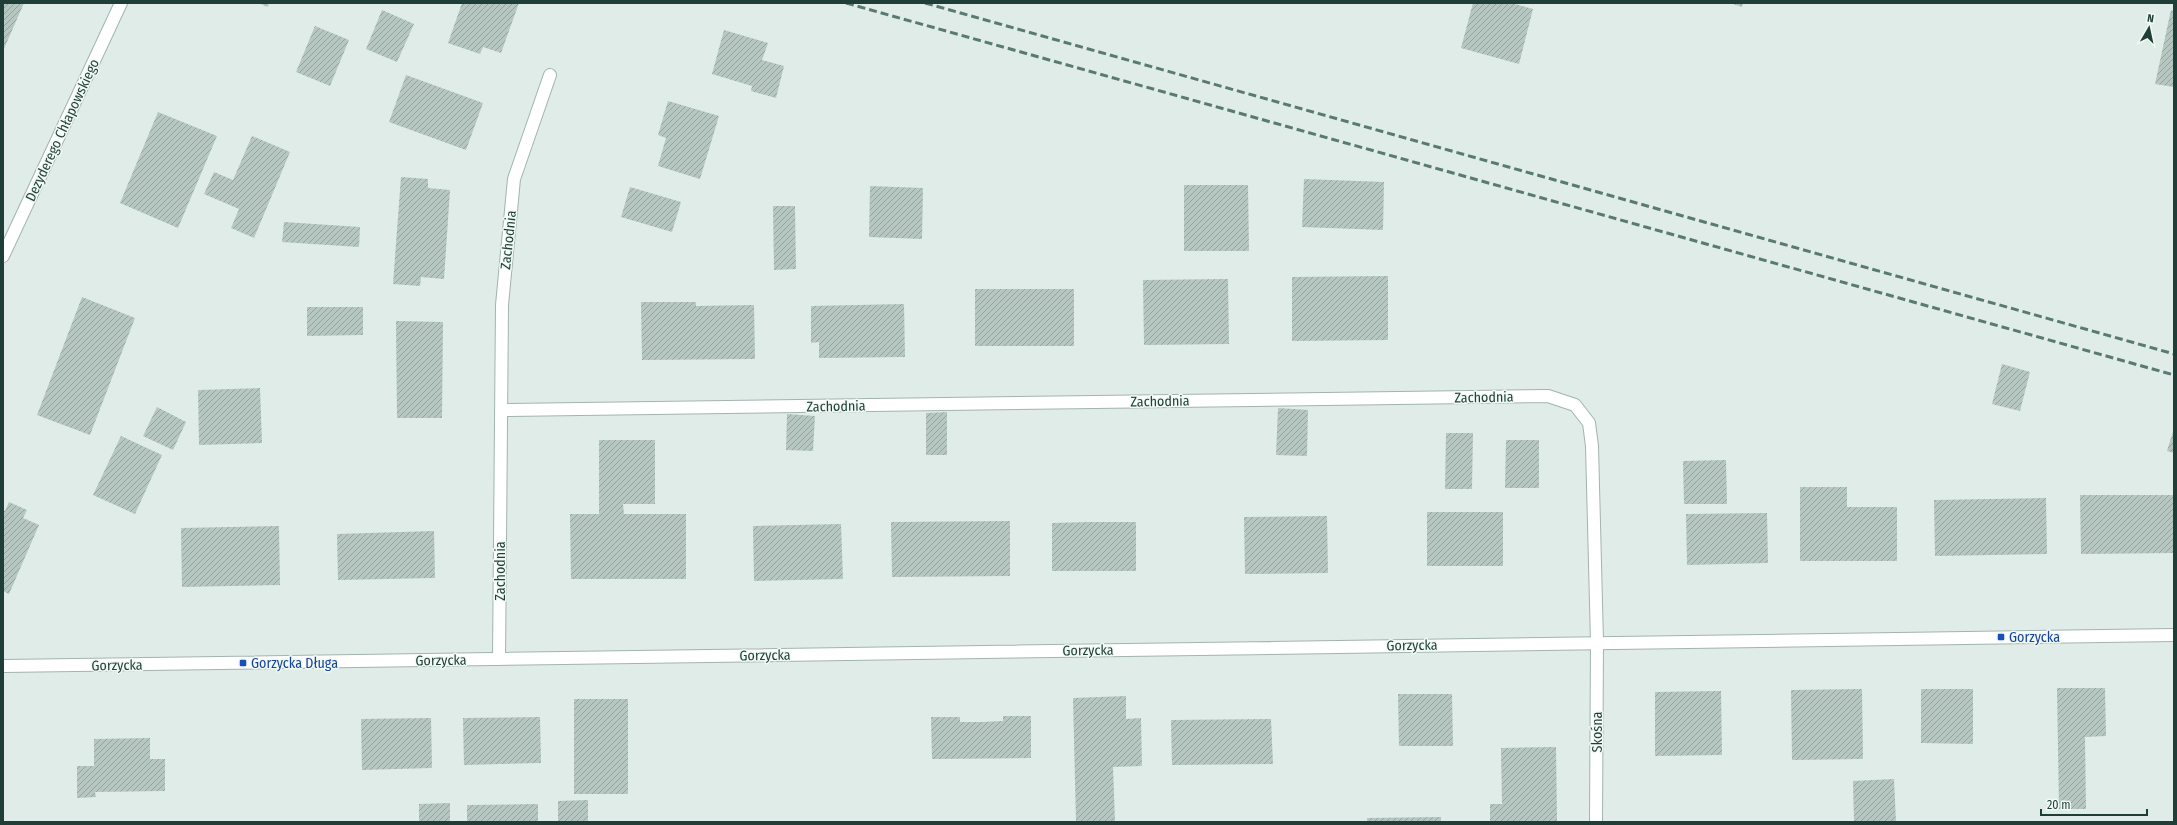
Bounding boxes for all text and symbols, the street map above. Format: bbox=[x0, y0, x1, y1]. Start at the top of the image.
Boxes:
north arrow bbox=[2129, 8, 2169, 48]
text: N bbox=[2146, 12, 2155, 26]
street label: Dezyderego Chłapowskiego bbox=[22, 56, 103, 204]
street label: Zachodnia bbox=[497, 210, 520, 270]
street label: Zachodnia bbox=[1454, 388, 1514, 407]
street label: Zachodnia bbox=[1130, 392, 1190, 411]
street label: Zachodnia bbox=[806, 397, 866, 416]
street label: Zachodnia bbox=[492, 541, 509, 601]
place label: Gorzycka bbox=[2009, 629, 2060, 646]
marker: Gorzycka bbox=[1996, 632, 2006, 642]
street label: Gorzycka bbox=[1386, 637, 1438, 654]
street label: Gorzycka bbox=[1062, 642, 1114, 659]
street label: Gorzycka bbox=[739, 647, 791, 664]
street label: Gorzycka bbox=[415, 652, 467, 669]
place label: Gorzycka Długa bbox=[251, 655, 338, 672]
street label: Gorzycka bbox=[91, 657, 143, 674]
marker: Gorzycka Długa bbox=[238, 658, 248, 668]
street label: Skośna bbox=[1589, 711, 1606, 752]
scale bar bbox=[2041, 791, 2147, 817]
text: 20 m bbox=[2047, 798, 2071, 812]

